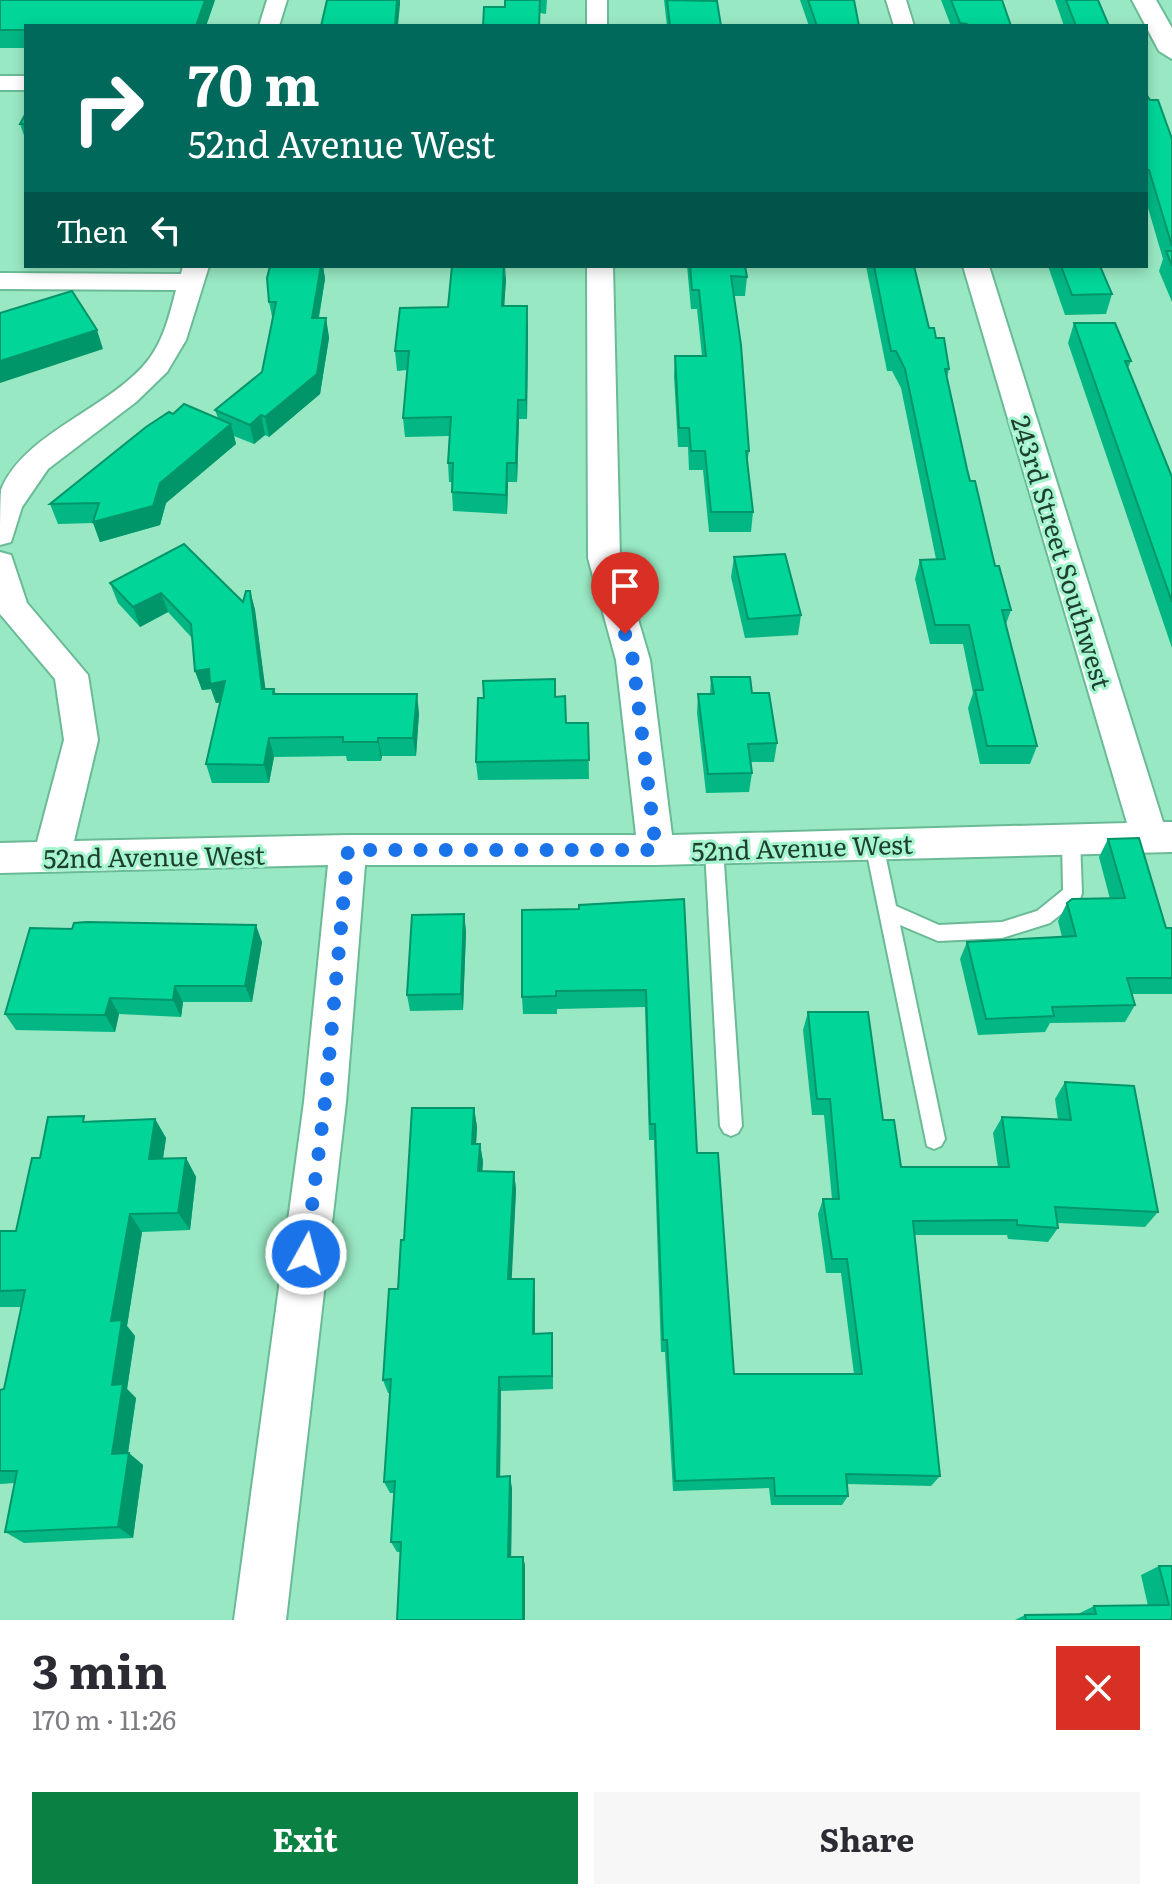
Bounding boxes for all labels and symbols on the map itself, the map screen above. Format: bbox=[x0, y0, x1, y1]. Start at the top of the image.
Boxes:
street label: 243rd Street Southwest bbox=[1003, 410, 1123, 694]
pin bbox=[591, 552, 659, 634]
street label: 52nd Avenue West bbox=[690, 823, 914, 869]
street label: 52nd Avenue West bbox=[43, 834, 266, 876]
position arrow bbox=[264, 1212, 348, 1296]

